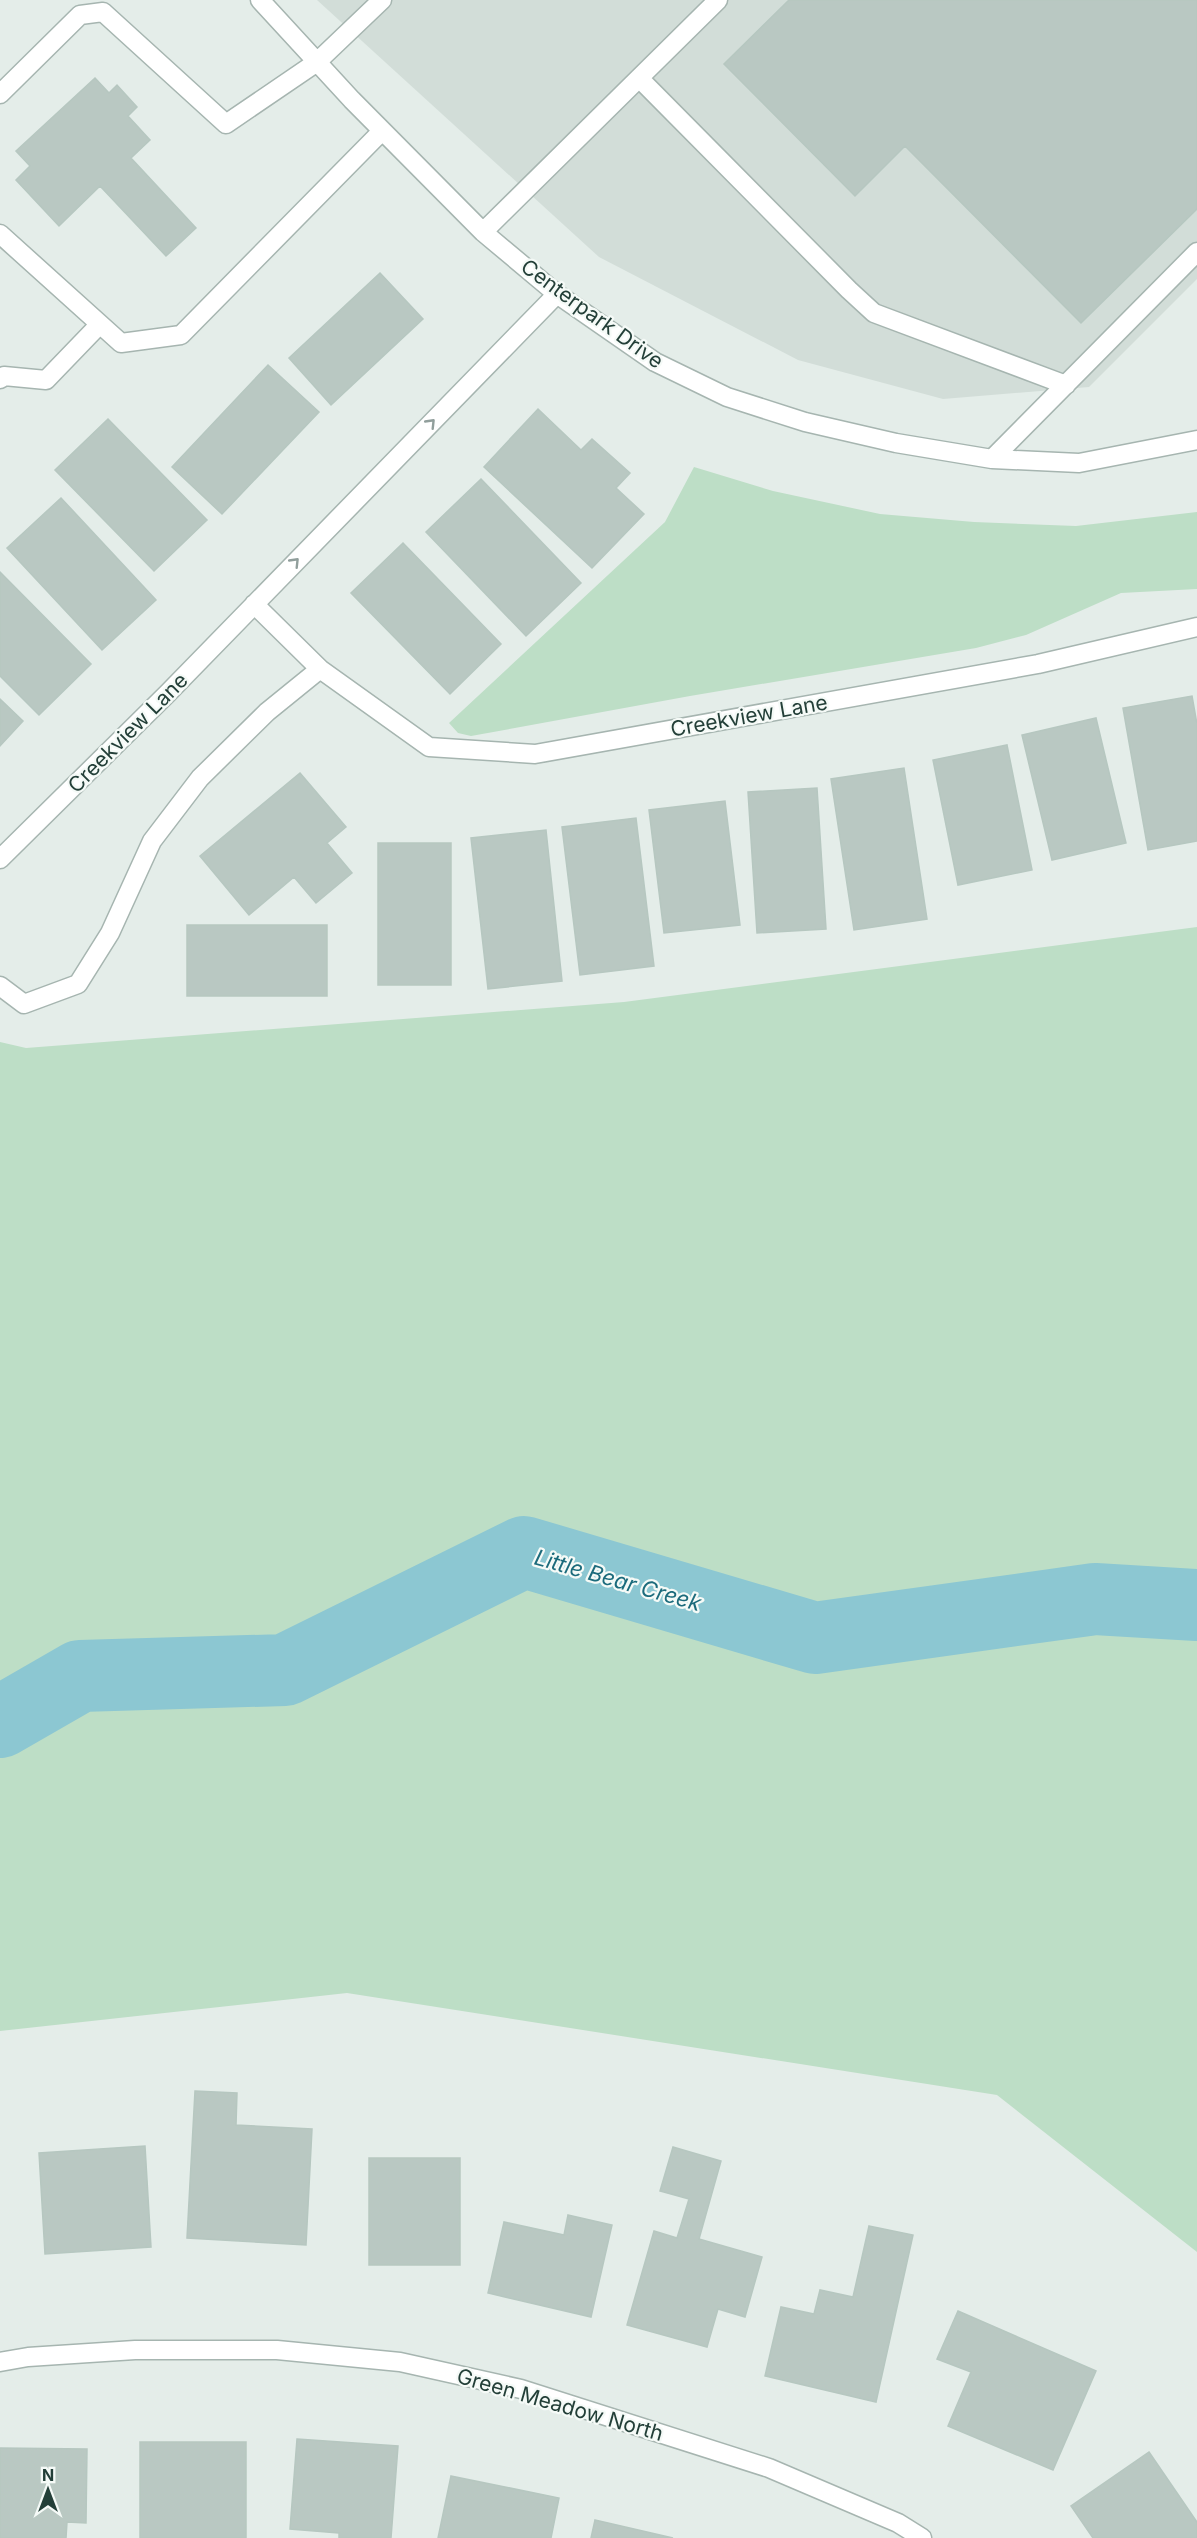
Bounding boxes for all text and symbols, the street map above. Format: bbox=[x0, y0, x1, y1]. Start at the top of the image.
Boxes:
street label: Centerpark Drive bbox=[516, 254, 668, 374]
one-way arrow bbox=[424, 419, 435, 430]
one-way arrow bbox=[288, 559, 299, 570]
street label: Creekview Lane bbox=[63, 668, 193, 798]
street label: Creekview Lane bbox=[668, 689, 829, 742]
water label: Little Bear Creek bbox=[532, 1544, 705, 1616]
street label: Green Meadow North bbox=[454, 2363, 666, 2446]
north arrow bbox=[18, 2460, 78, 2520]
text: N bbox=[42, 2465, 54, 2485]

